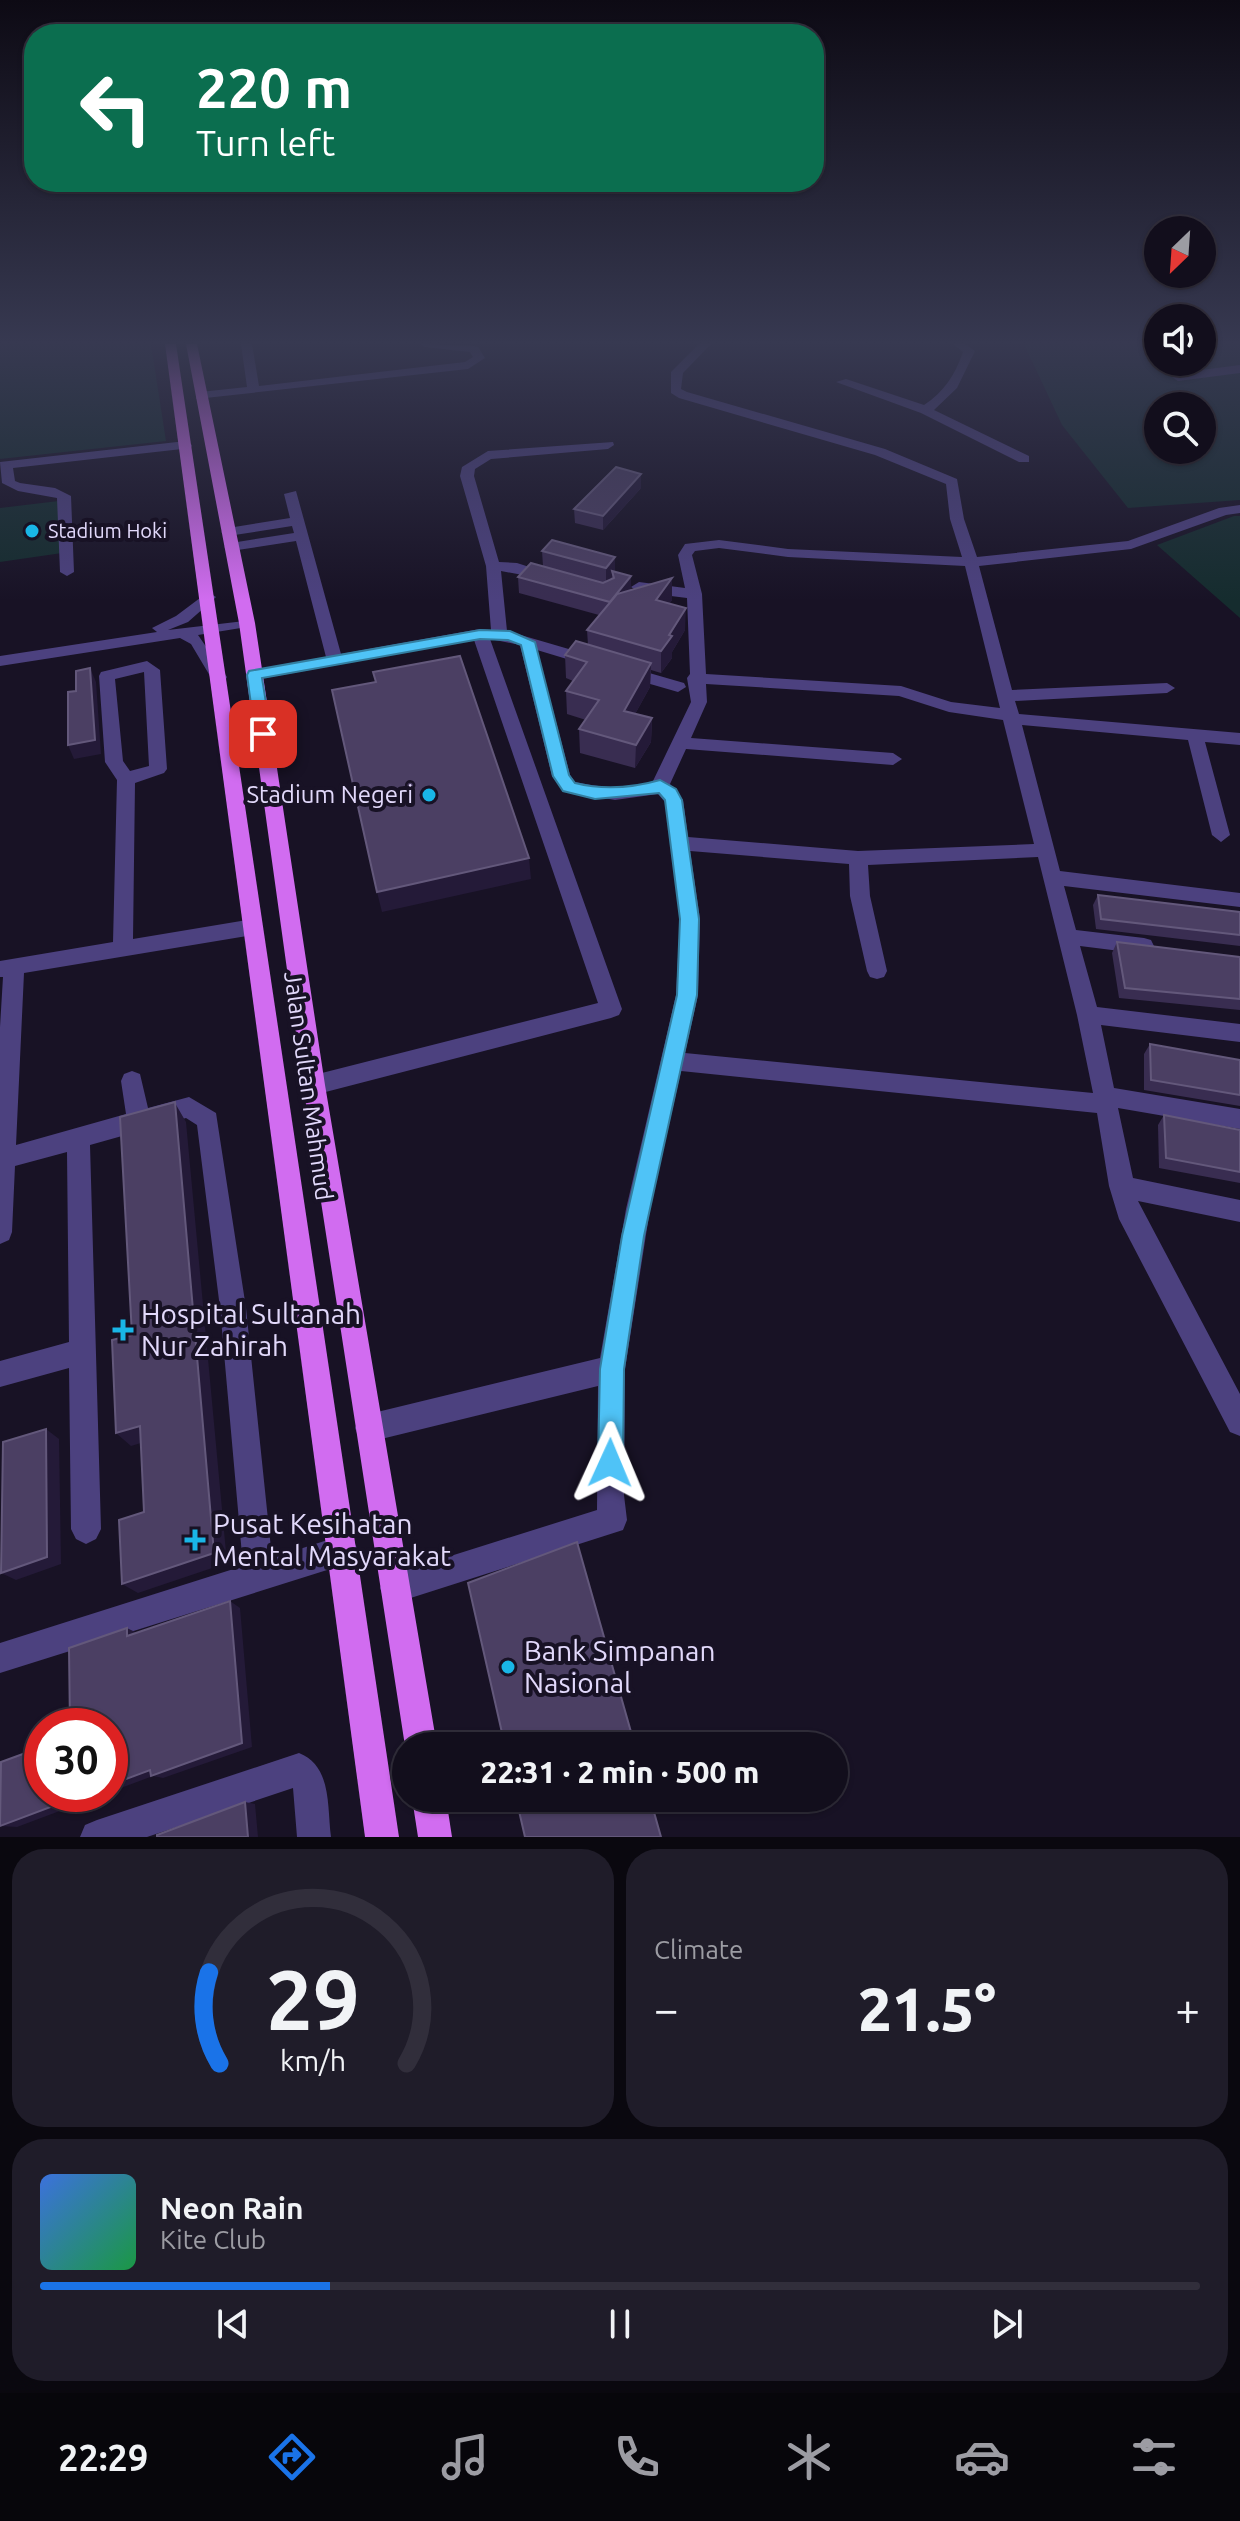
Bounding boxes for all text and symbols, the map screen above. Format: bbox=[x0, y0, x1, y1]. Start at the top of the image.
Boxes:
icon: left bbox=[64, 56, 168, 160]
text: 220 m bbox=[196, 56, 352, 119]
text: Turn left bbox=[196, 122, 335, 163]
north arrow bbox=[1144, 216, 1216, 288]
map controls bbox=[1144, 216, 1216, 464]
button: sound bbox=[1144, 304, 1216, 376]
button: search bbox=[1144, 392, 1216, 464]
place label: Stadium Hoki bbox=[48, 519, 167, 542]
marker: Stadium Hoki bbox=[23, 522, 41, 540]
pin bbox=[229, 700, 297, 768]
icon: arrive bbox=[241, 712, 285, 756]
place label: Stadium Negeri bbox=[247, 781, 413, 808]
marker: Stadium Negeri bbox=[420, 786, 438, 804]
street label: Jalan Sultan Mahmud bbox=[279, 970, 338, 1202]
place label: Hospital Sultanah Nur Zahirah bbox=[141, 1298, 361, 1361]
marker: Hospital Sultanah Nur Zahirah bbox=[112, 1319, 134, 1341]
position arrow bbox=[568, 1421, 652, 1505]
place label: Pusat Kesihatan Mental Masyarakat bbox=[213, 1508, 451, 1571]
marker: Pusat Kesihatan Mental Masyarakat bbox=[184, 1529, 206, 1551]
place label: Bank Simpanan Nasional bbox=[524, 1635, 716, 1698]
marker: Bank Simpanan Nasional bbox=[499, 1658, 517, 1676]
speed limit sign: 30 bbox=[24, 1708, 128, 1812]
text: 22:31 · 2 min · 500 m bbox=[481, 1755, 759, 1789]
text: Climate bbox=[654, 1935, 743, 1964]
text: 29 bbox=[266, 1952, 360, 2046]
text: 21.5° bbox=[858, 1975, 996, 2042]
text: − bbox=[654, 1984, 679, 2033]
text: + bbox=[1175, 1984, 1200, 2033]
text: km/h bbox=[280, 2044, 346, 2076]
text: Neon Rain bbox=[160, 2191, 304, 2225]
text: Kite Club bbox=[160, 2225, 266, 2254]
icon: previous bbox=[211, 2302, 255, 2346]
icon: pause bbox=[598, 2302, 642, 2346]
icon: next bbox=[985, 2302, 1029, 2346]
icon: directions bbox=[264, 2429, 320, 2485]
icon: music bbox=[437, 2429, 493, 2485]
icon: phone bbox=[609, 2429, 665, 2485]
icon: climate bbox=[781, 2429, 837, 2485]
icon: car bbox=[954, 2429, 1010, 2485]
icon: filters bbox=[1126, 2429, 1182, 2485]
text: 22:29 bbox=[58, 2437, 148, 2478]

